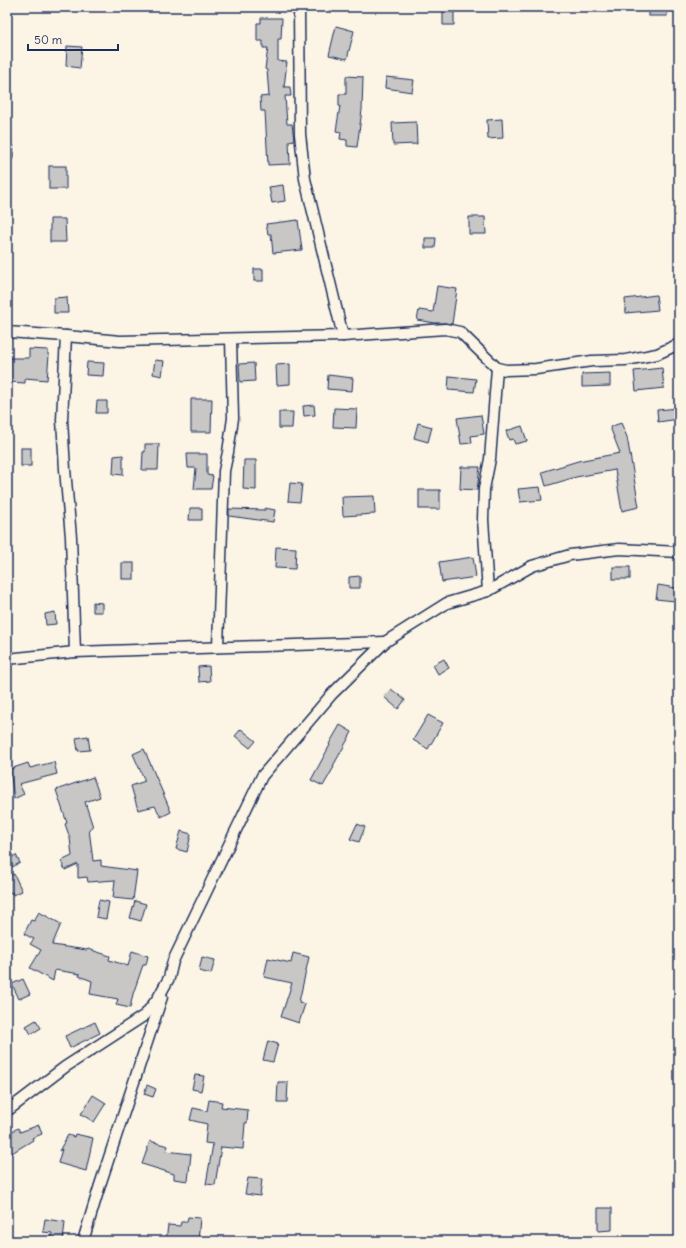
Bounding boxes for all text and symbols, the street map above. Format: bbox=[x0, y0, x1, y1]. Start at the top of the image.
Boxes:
scale bar bbox=[28, 26, 118, 52]
text: 50 m bbox=[34, 32, 63, 47]

